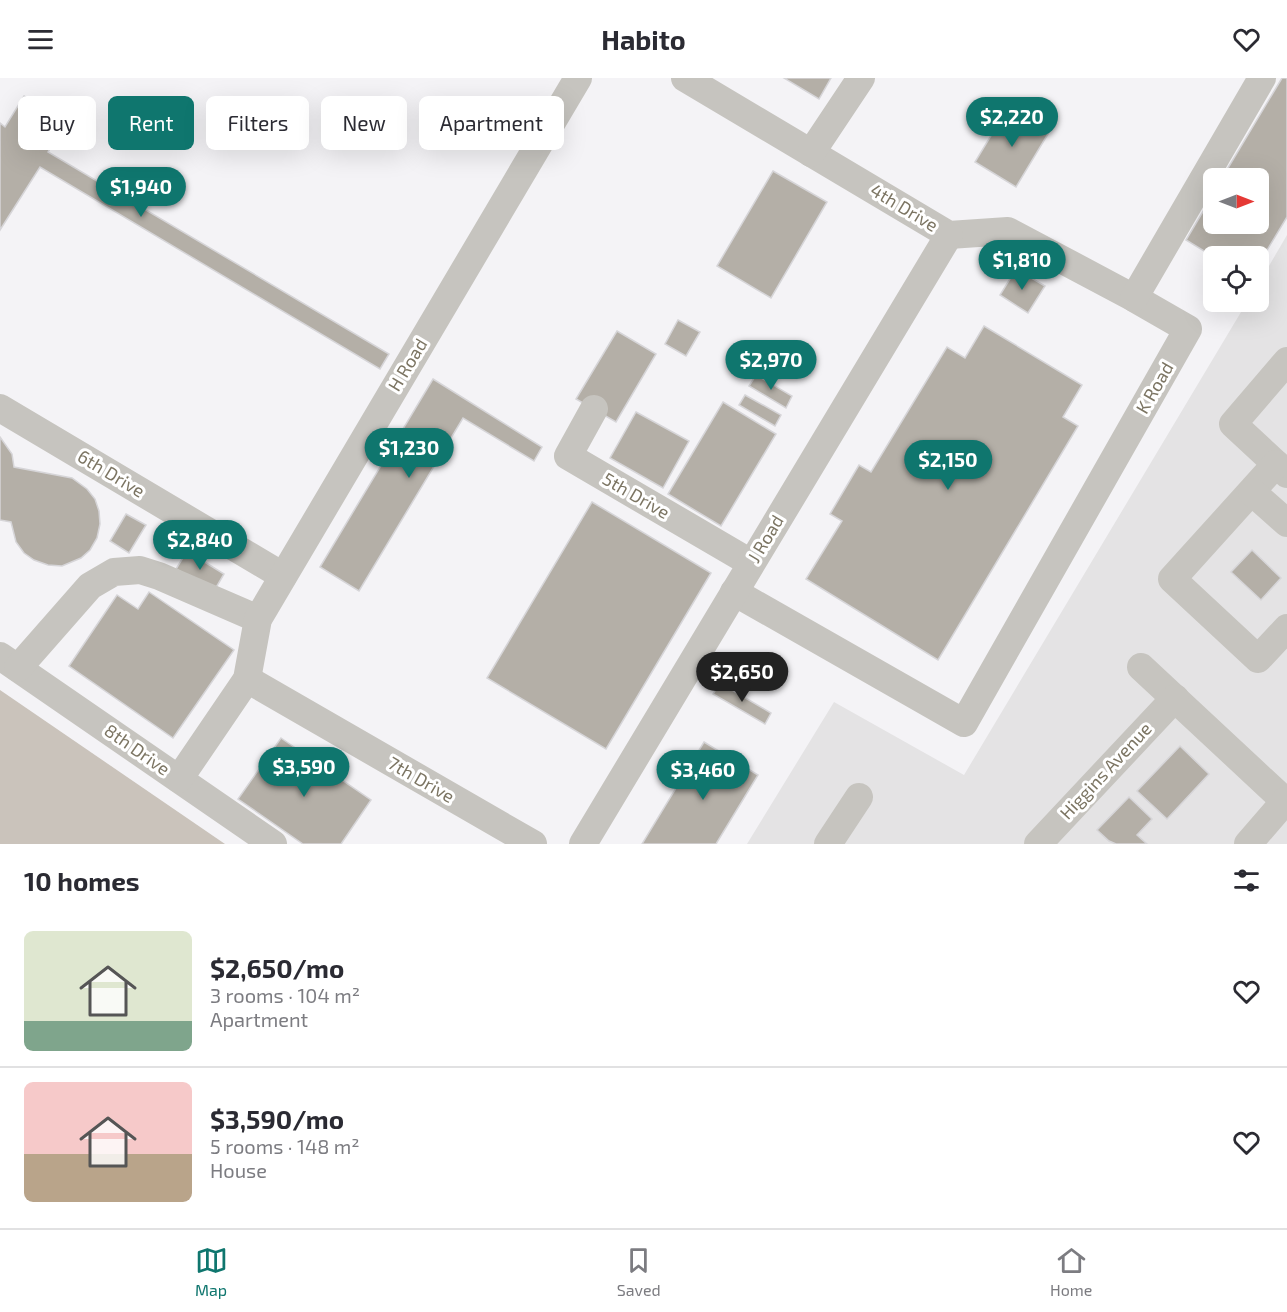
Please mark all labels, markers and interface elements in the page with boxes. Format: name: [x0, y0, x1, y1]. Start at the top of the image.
icon: menu: [24, 23, 57, 56]
text: Habito: [601, 23, 686, 55]
icon: heart: [1230, 23, 1263, 56]
chip: Buy: [18, 96, 96, 150]
chip: Rent: [108, 96, 194, 150]
chip: Filters: [206, 96, 309, 150]
chip: New: [321, 96, 407, 150]
chip: Apartment: [419, 96, 564, 150]
pin: $2,220: [963, 97, 1061, 148]
text: $2,220: [980, 104, 1044, 128]
pin: $1,940: [92, 167, 190, 218]
north arrow: [1203, 168, 1269, 234]
map controls: [1203, 168, 1269, 312]
text: $1,940: [110, 174, 172, 198]
street label: 4th Drive: [867, 178, 942, 236]
pin: $1,810: [973, 240, 1071, 291]
button: locate: [1203, 246, 1269, 312]
text: $1,810: [993, 247, 1051, 271]
street label: H Road: [383, 334, 431, 395]
pin: $2,970: [722, 340, 820, 391]
text: $2,970: [739, 347, 803, 371]
street label: K Road: [1131, 358, 1178, 417]
pin: $1,230: [360, 428, 458, 479]
text: $1,230: [379, 435, 439, 459]
pin: $2,150: [899, 440, 997, 491]
street label: 6th Drive: [74, 445, 149, 502]
text: $2,150: [918, 447, 978, 471]
street label: 5th Drive: [599, 467, 674, 523]
street label: J Road: [742, 511, 788, 566]
pin: $2,840: [151, 520, 249, 571]
text: $2,840: [167, 527, 233, 551]
pin: $2,650: [693, 652, 791, 703]
text: $2,650: [710, 659, 774, 683]
street label: Higgins Avenue: [1055, 717, 1156, 823]
street label: 8th Drive: [101, 719, 175, 780]
pin: $3,590: [255, 747, 353, 798]
pin: $3,460: [654, 750, 752, 801]
street label: 7th Drive: [384, 751, 459, 807]
text: $3,590: [272, 754, 336, 778]
text: $3,460: [671, 757, 735, 781]
icon: filters: [1230, 864, 1263, 897]
text: 10 homes: [24, 865, 140, 896]
text: $2,650/mo: [210, 952, 344, 983]
icon: home: [72, 955, 144, 1027]
icon: heart: [1230, 975, 1263, 1008]
text: 3 rooms · 104 m²: [210, 983, 360, 1007]
text: Apartment: [210, 1007, 308, 1031]
text: $3,590/mo: [210, 1103, 344, 1134]
icon: home: [72, 1106, 144, 1178]
icon: heart: [1230, 1126, 1263, 1159]
text: 5 rooms · 148 m²: [210, 1134, 360, 1158]
text: House: [210, 1158, 267, 1182]
tab: Map: [195, 1244, 228, 1299]
tab: Saved: [617, 1244, 661, 1299]
tab: Home: [1050, 1244, 1092, 1299]

